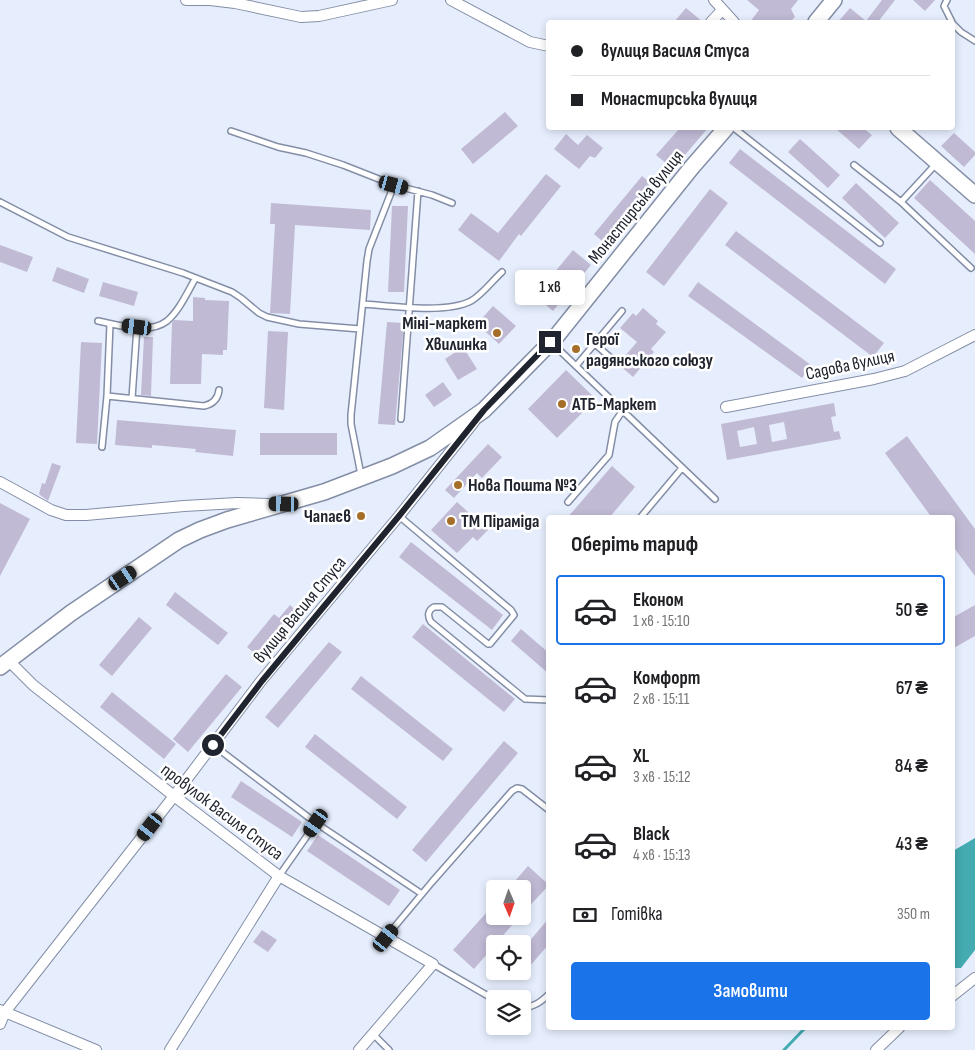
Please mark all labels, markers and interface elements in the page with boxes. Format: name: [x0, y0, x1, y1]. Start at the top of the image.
text: вулиця Василя Стуса: [601, 40, 749, 63]
text: Монастирська вулиця: [601, 88, 757, 111]
street label: Монастирська вулиця: [584, 146, 688, 268]
car: [377, 174, 410, 196]
callout: 1 хв: [515, 270, 585, 304]
text: 1 хв: [539, 278, 561, 297]
place label: Міні-маркет Хвилинка: [402, 313, 487, 355]
car: [121, 318, 152, 336]
marker: Міні-маркет Хвилинка: [491, 327, 503, 339]
place label: Герої радянського союзу: [586, 329, 714, 371]
route end: [539, 331, 561, 353]
marker: Герої радянського союзу: [570, 343, 582, 355]
street label: Садова вулиця: [804, 345, 896, 385]
place label: АТБ-Маркет: [571, 394, 657, 415]
marker: АТБ-Маркет: [556, 398, 568, 410]
place label: Нова Пошта №3: [468, 475, 577, 496]
marker: Нова Пошта №3: [452, 479, 464, 491]
car: [268, 496, 299, 512]
place label: Чапаєв: [304, 506, 351, 527]
marker: Чапаєв: [355, 510, 367, 522]
place label: ТМ Піраміда: [461, 511, 539, 532]
marker: ТМ Піраміда: [445, 515, 457, 527]
text: Оберіть тариф: [571, 531, 698, 558]
street label: вулиця Василя Стуса: [249, 552, 351, 668]
car: [106, 563, 139, 593]
icon: car: [573, 588, 618, 633]
text: Економ: [633, 589, 684, 612]
text: 50 ₴: [896, 599, 928, 622]
text: 1 хв · 15:10: [633, 612, 690, 631]
icon: car: [573, 666, 618, 711]
text: Комфорт: [633, 667, 700, 690]
text: 67 ₴: [896, 677, 928, 700]
text: 2 хв · 15:11: [633, 690, 689, 709]
route start: [202, 734, 224, 756]
icon: car: [573, 744, 618, 789]
text: XL: [633, 745, 649, 768]
text: 84 ₴: [895, 755, 928, 778]
street label: провулок Василя Стуса: [157, 759, 287, 865]
text: 3 хв · 15:12: [633, 768, 691, 787]
car: [301, 806, 330, 840]
car: [134, 811, 165, 843]
icon: car: [573, 822, 618, 867]
text: Black: [633, 823, 670, 846]
text: 43 ₴: [896, 833, 928, 856]
text: 4 хв · 15:13: [633, 846, 691, 865]
north arrow: [486, 880, 531, 925]
map controls: [486, 880, 531, 1035]
icon: cash: [571, 901, 599, 929]
text: Готівка: [611, 903, 663, 926]
text: 350 m: [897, 905, 930, 924]
car: [370, 922, 401, 954]
button: locate: [486, 935, 531, 980]
button: Замовити: [571, 962, 930, 1020]
button: layers: [486, 990, 531, 1035]

